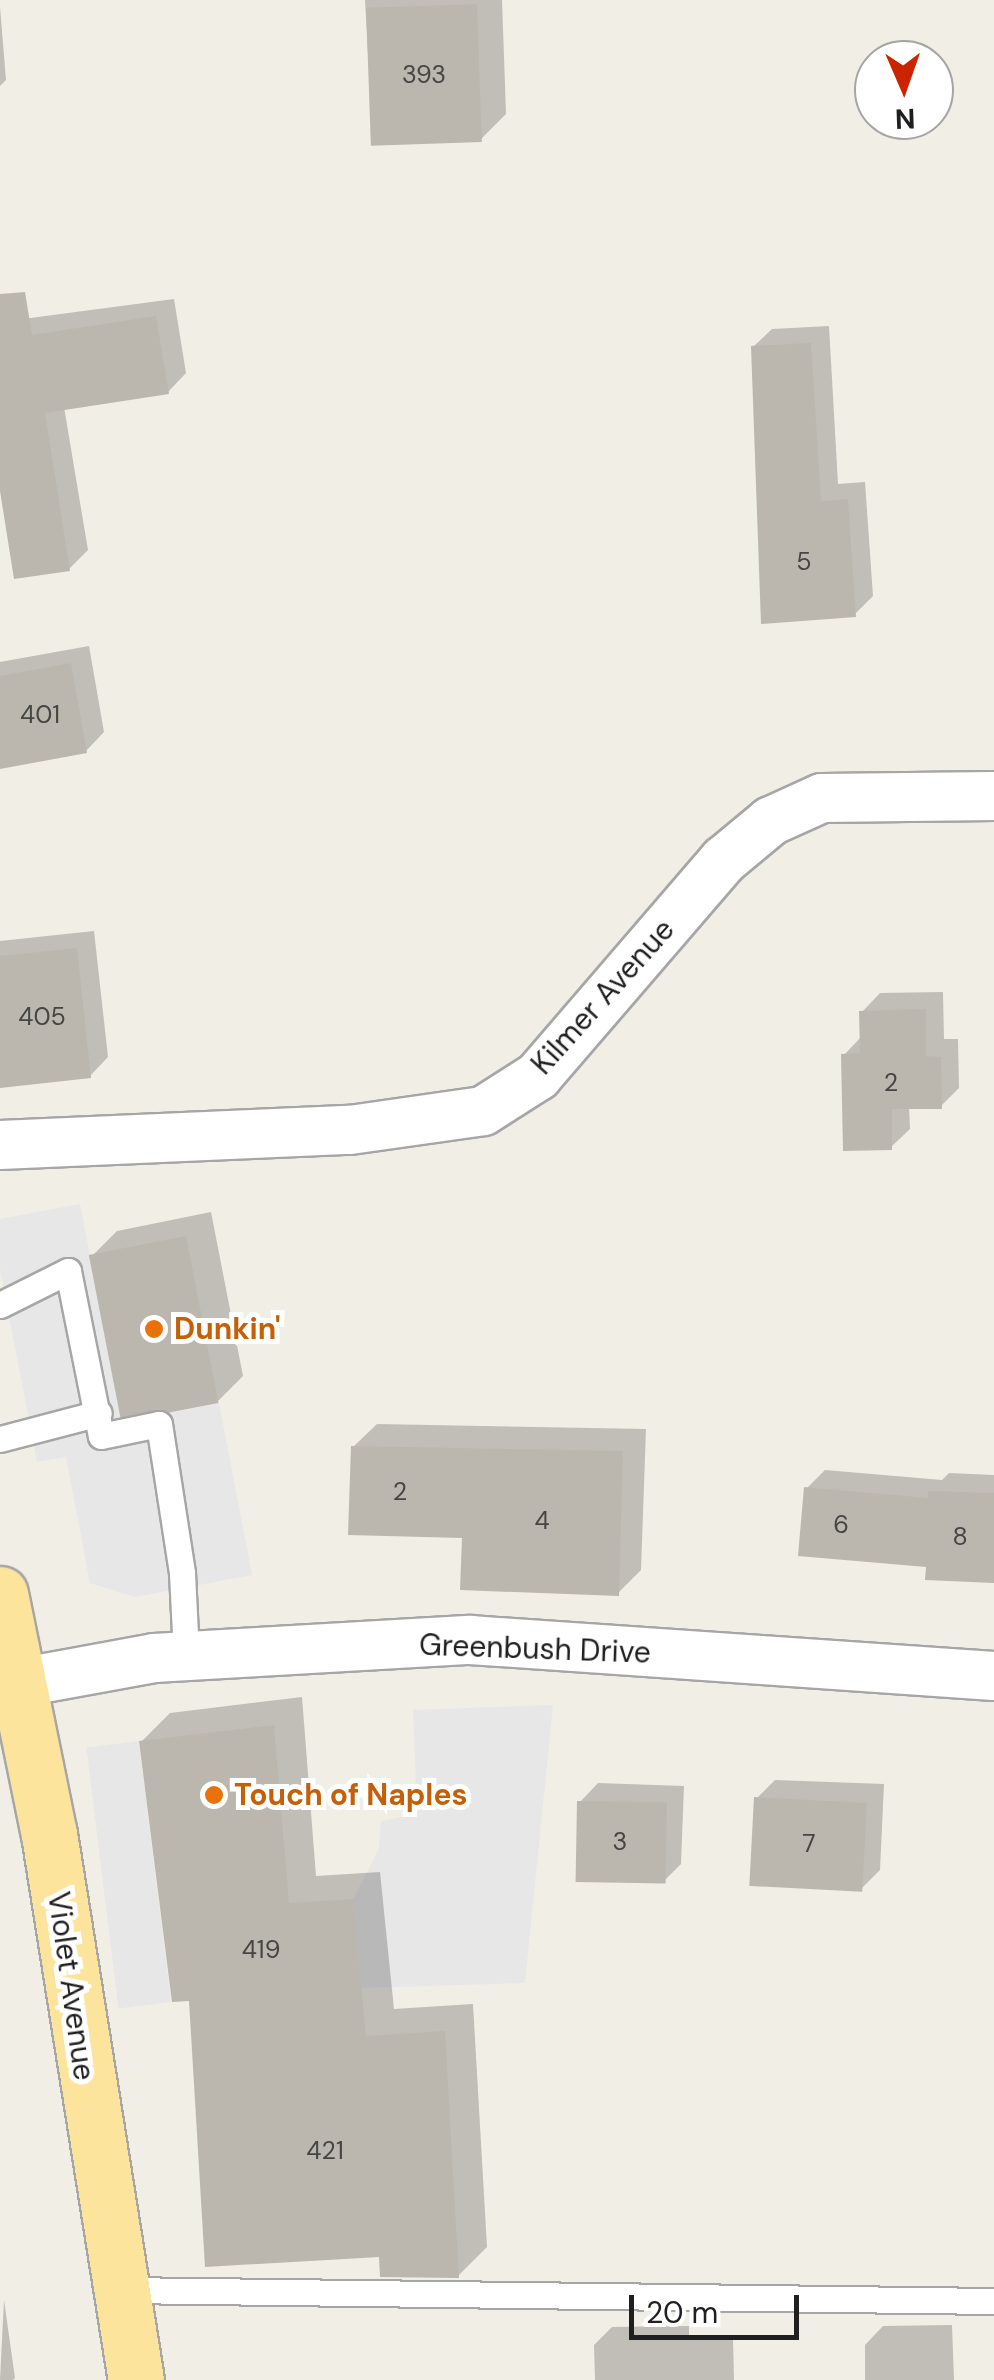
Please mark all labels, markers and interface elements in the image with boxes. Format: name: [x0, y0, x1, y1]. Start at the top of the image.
north arrow: [854, 40, 954, 140]
house number: 393: [402, 60, 446, 90]
text: N: [894, 100, 916, 137]
house number: 5: [796, 547, 812, 577]
house number: 401: [20, 700, 60, 730]
street label: Kilmer Avenue: [524, 912, 682, 1082]
house number: 405: [18, 1002, 66, 1032]
house number: 2: [884, 1068, 898, 1098]
place label: Dunkin': [174, 1311, 281, 1347]
marker: Dunkin': [143, 1318, 165, 1340]
house number: 2: [393, 1477, 407, 1507]
house number: 4: [534, 1506, 550, 1536]
house number: 6: [833, 1510, 849, 1540]
house number: 8: [952, 1522, 968, 1552]
street label: Greenbush Drive: [419, 1627, 651, 1671]
place label: Touch of Naples: [234, 1777, 467, 1813]
marker: Touch of Naples: [203, 1784, 225, 1806]
house number: 3: [613, 1827, 627, 1857]
house number: 7: [802, 1829, 816, 1859]
street label: Violet Avenue: [40, 1889, 102, 2083]
house number: 419: [242, 1935, 280, 1965]
house number: 421: [306, 2136, 344, 2166]
scale bar: [634, 2275, 804, 2337]
text: 20 m: [646, 2293, 718, 2332]

